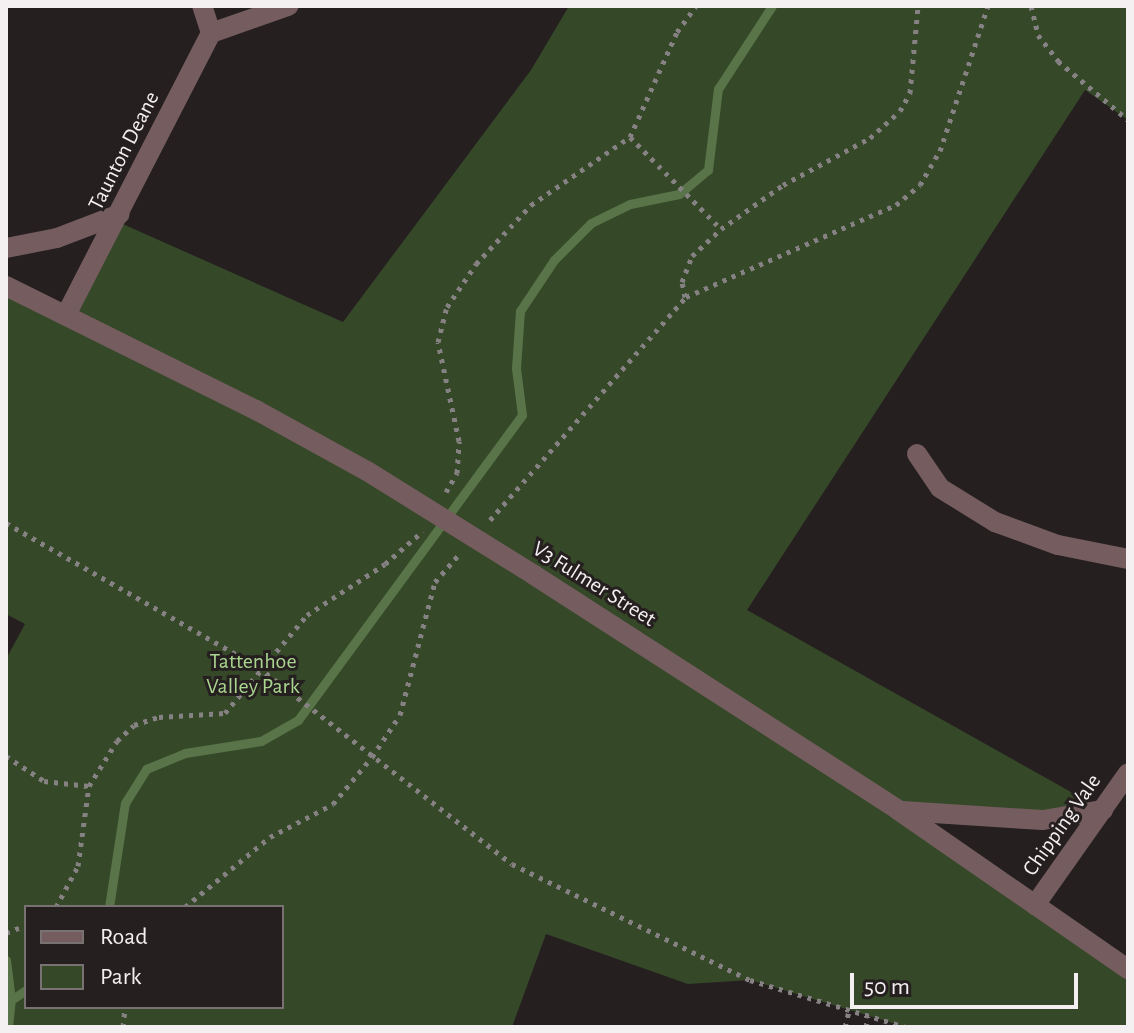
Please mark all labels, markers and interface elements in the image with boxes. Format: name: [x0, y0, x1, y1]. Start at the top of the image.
street label: Taunton Deane: [83, 87, 165, 215]
street label: V3 Fulmer Street: [527, 536, 661, 632]
park label: Tattenhoe Valley Park: [206, 648, 300, 700]
street label: Chipping Vale: [1017, 769, 1107, 881]
legend: [24, 905, 284, 1009]
text: Road: [100, 925, 148, 949]
scale bar: [854, 957, 1082, 1007]
text: Park: [100, 965, 141, 989]
text: 50 m: [864, 975, 910, 999]

